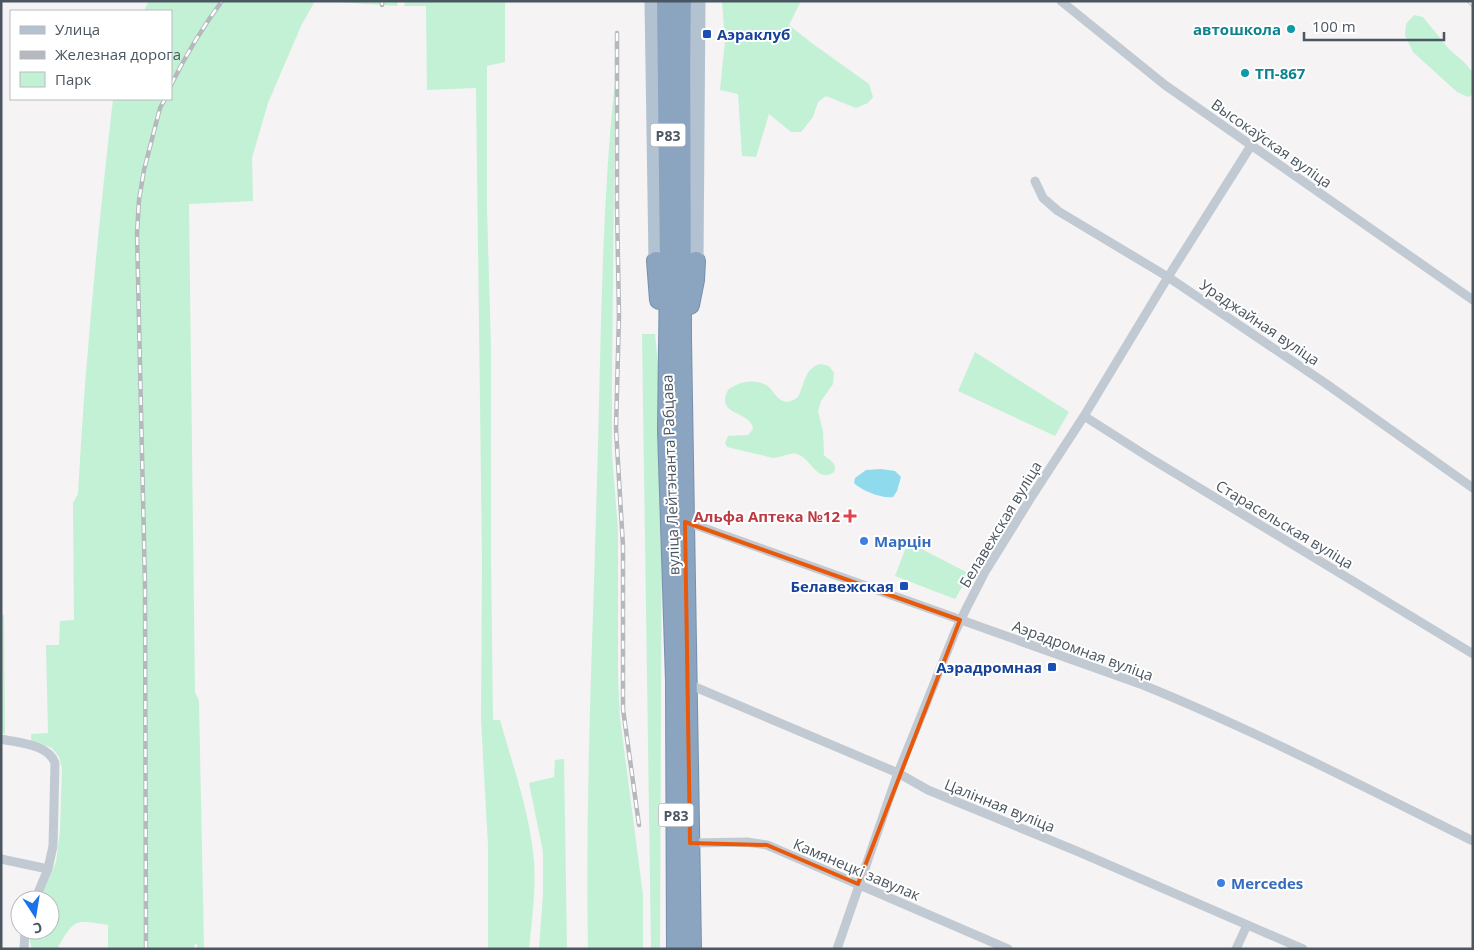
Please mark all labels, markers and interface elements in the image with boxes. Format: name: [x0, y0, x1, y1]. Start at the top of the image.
legend: [10, 10, 172, 100]
scale bar: [1304, 10, 1444, 42]
text: 100 m: [1312, 16, 1356, 36]
text: Улица: [55, 19, 100, 39]
place label: автошкола: [1193, 19, 1281, 39]
marker: автошкола: [1285, 23, 1297, 35]
place label: Аэраклуб: [717, 24, 790, 44]
marker: Аэраклуб: [701, 28, 713, 40]
text: Железная дорога: [55, 44, 181, 64]
place label: ТП-867: [1255, 63, 1306, 83]
marker: ТП-867: [1239, 67, 1251, 79]
text: Парк: [55, 69, 91, 89]
street label: Высокаўская вуліца: [1208, 94, 1336, 192]
road number: Р83: [650, 124, 686, 146]
street label: Ураджайная вуліца: [1196, 274, 1324, 370]
street label: вуліца Лейтэнанта Рабцава: [657, 374, 683, 576]
street label: Белавежская вуліца: [954, 457, 1046, 591]
street label: Старасельская вуліца: [1213, 475, 1357, 573]
place label: Альфа Аптека №12: [694, 506, 840, 526]
marker: Альфа Аптека №12: [844, 510, 856, 522]
place label: Марцін: [874, 531, 932, 551]
marker: Марцін: [858, 535, 870, 547]
place label: Белавежская: [790, 576, 894, 596]
marker: Белавежская: [898, 580, 910, 592]
street label: Аэрадромная вуліца: [1010, 615, 1156, 685]
place label: Аэрадромная: [936, 657, 1042, 677]
marker: Аэрадромная: [1046, 661, 1058, 673]
street label: Цалінная вуліца: [942, 774, 1058, 836]
road number: Р83: [658, 804, 694, 826]
street label: Камянецкі завулак: [791, 833, 924, 905]
place label: Mercedes: [1231, 873, 1303, 893]
marker: Mercedes: [1215, 877, 1227, 889]
north arrow: [10, 890, 60, 940]
text: С: [31, 918, 44, 938]

